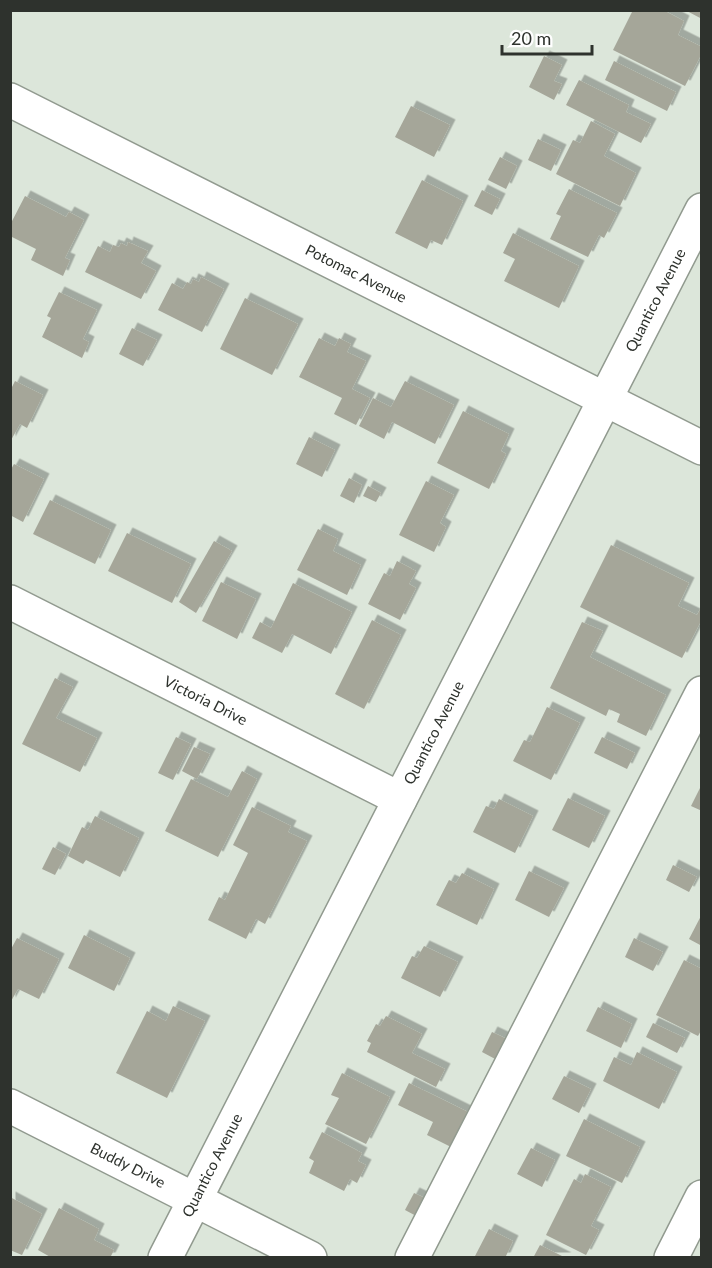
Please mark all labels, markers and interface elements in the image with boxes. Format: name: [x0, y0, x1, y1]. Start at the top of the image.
scale bar: [502, 18, 592, 56]
text: 20 m: [511, 27, 551, 49]
street label: Potomac Avenue: [303, 240, 410, 306]
street label: Quantico Avenue: [621, 245, 689, 355]
street label: Victoria Drive: [161, 671, 251, 728]
street label: Quantico Avenue: [399, 678, 467, 787]
street label: Quantico Avenue: [178, 1110, 246, 1220]
street label: Buddy Drive: [88, 1138, 169, 1191]

